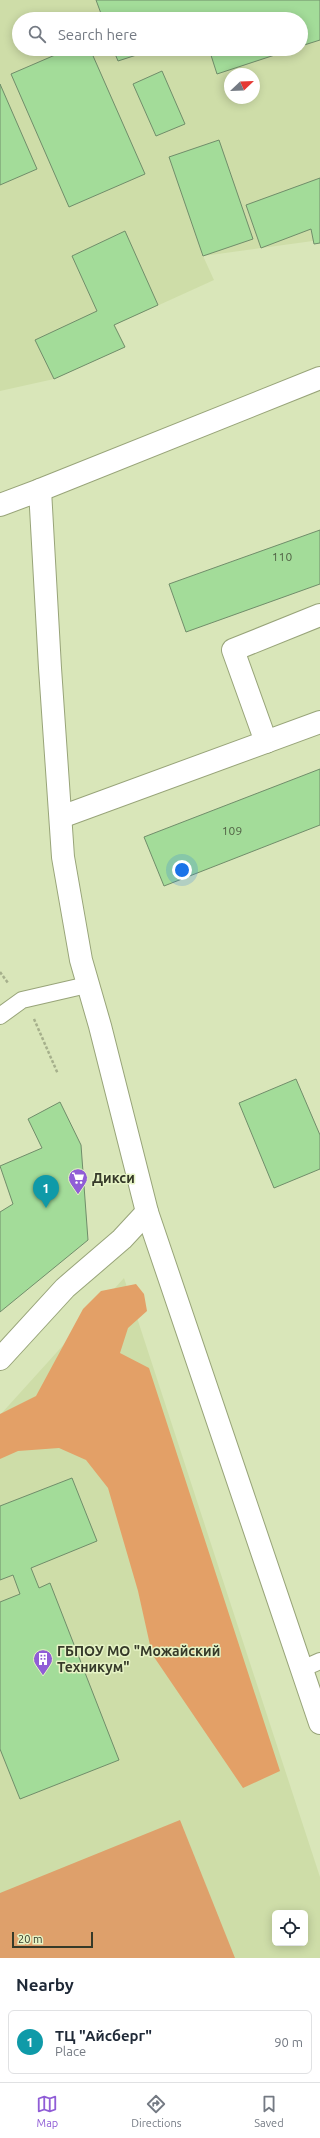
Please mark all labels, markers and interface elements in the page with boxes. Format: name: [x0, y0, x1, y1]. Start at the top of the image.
search box: [12, 12, 308, 56]
icon: search: [26, 23, 48, 45]
text: Search here: [58, 26, 137, 43]
north arrow: [224, 68, 260, 104]
house number: 110: [272, 550, 292, 563]
house number: 109: [222, 824, 242, 837]
your location: [172, 860, 192, 880]
supermarket icon: Дикси: [67, 1167, 89, 1195]
place label: Дикси: [92, 1170, 135, 1186]
pin: 1: [33, 1175, 59, 1208]
place label: ГБПОУ МО "Можайский Техникум": [57, 1643, 220, 1675]
building icon: ГБПОУ МО "Можайский Техникум": [32, 1648, 54, 1676]
map controls: [272, 1910, 308, 1946]
button: locate: [272, 1910, 308, 1946]
scale bar: [12, 1930, 93, 1949]
text: 20 m: [18, 1933, 42, 1945]
text: Nearby: [16, 1975, 74, 1994]
text: ТЦ "Айсберг": [55, 2027, 152, 2044]
text: 1: [26, 2035, 34, 2049]
text: 90 m: [274, 2035, 303, 2049]
text: Place: [55, 2044, 86, 2058]
tab: Map: [36, 2093, 58, 2129]
tab: Directions: [131, 2093, 182, 2129]
tab: Saved: [254, 2093, 284, 2129]

